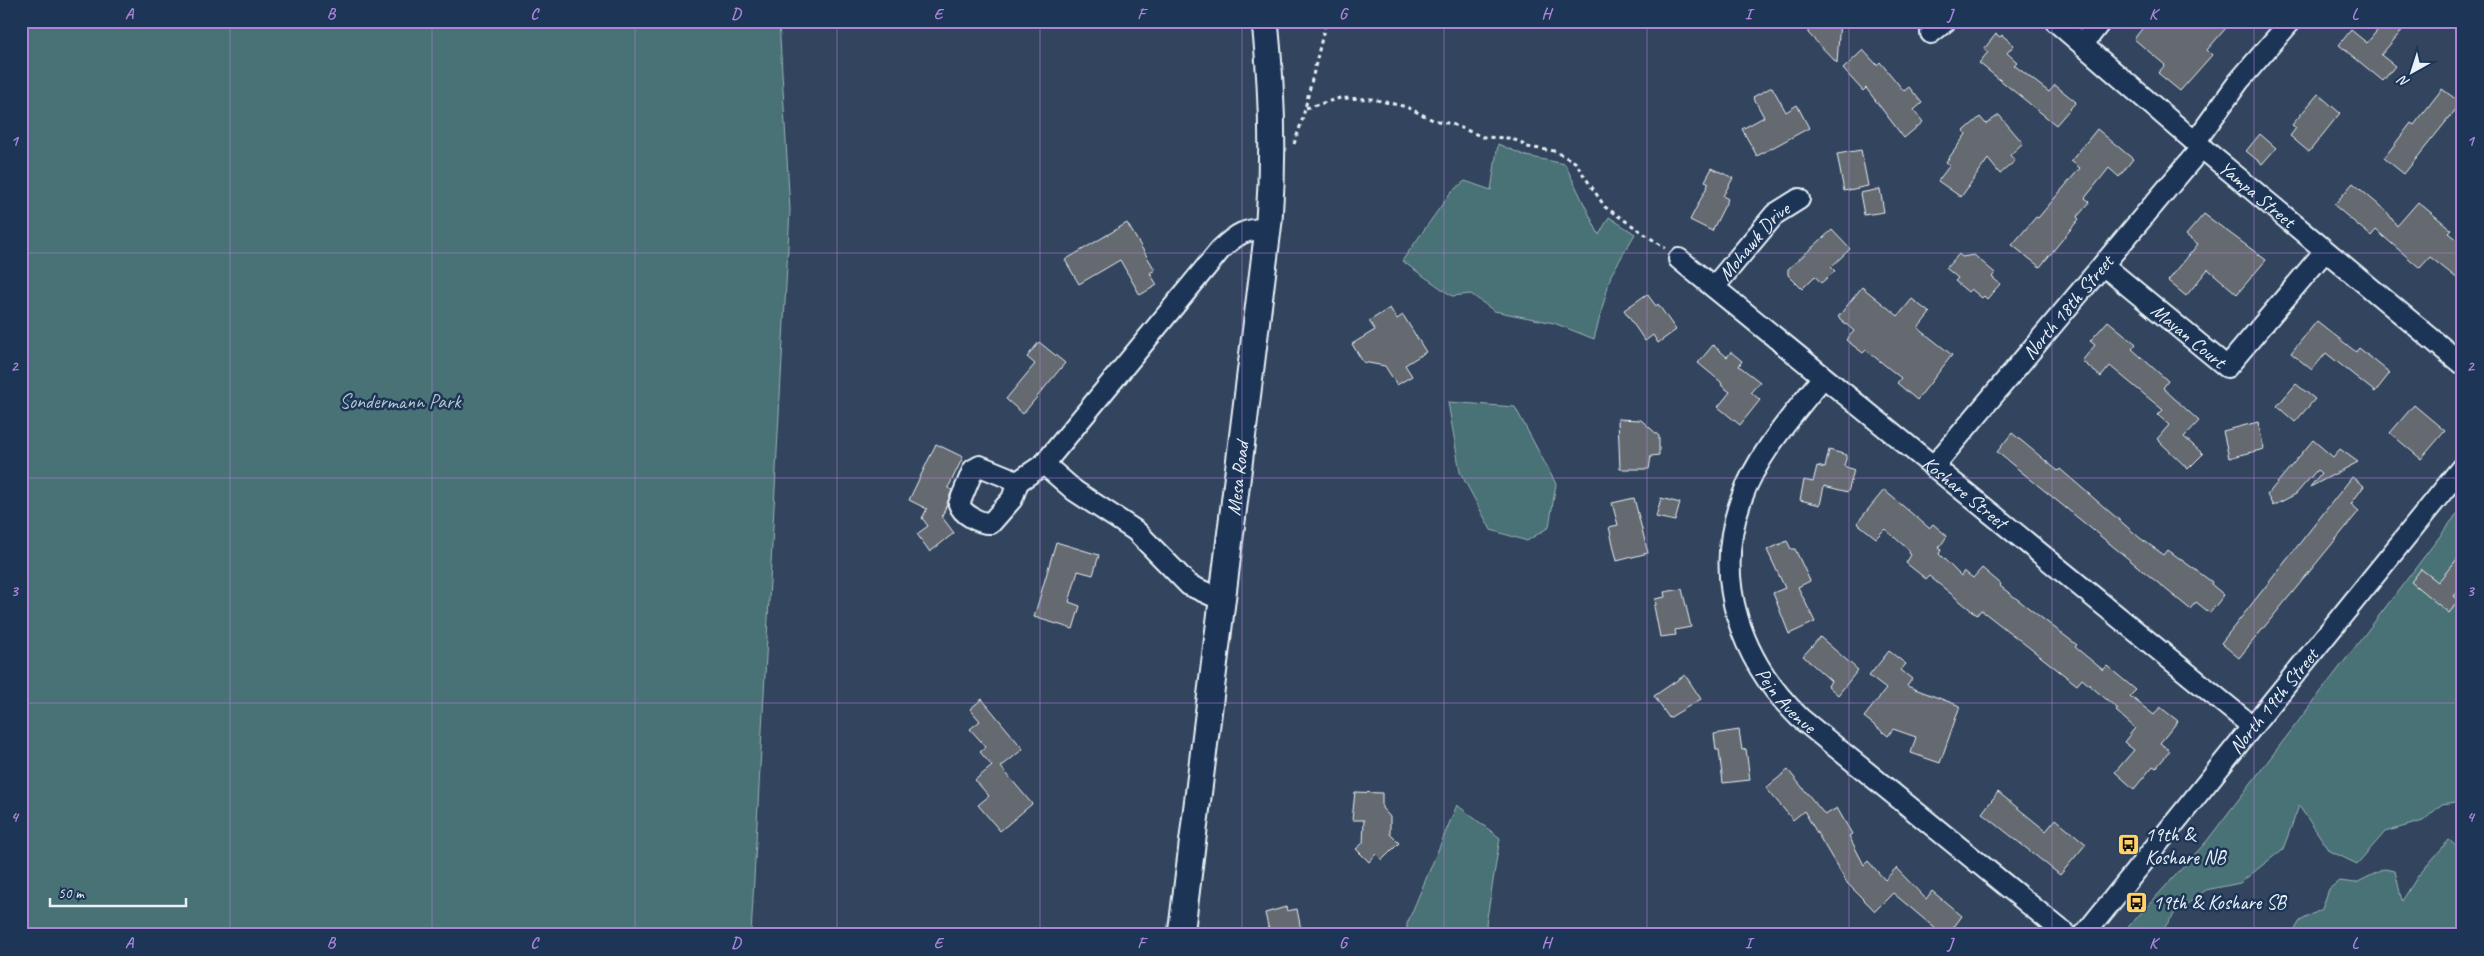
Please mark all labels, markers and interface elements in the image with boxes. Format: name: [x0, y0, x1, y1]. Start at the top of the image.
text: A: [125, 4, 135, 24]
text: B: [327, 4, 337, 24]
text: C: [530, 4, 540, 24]
text: D: [731, 4, 742, 24]
text: E: [934, 4, 945, 24]
text: F: [1137, 4, 1148, 24]
text: G: [1339, 4, 1349, 24]
text: H: [1541, 4, 1553, 24]
text: I: [1745, 4, 1755, 24]
text: J: [1946, 4, 1955, 24]
text: K: [2149, 4, 2161, 24]
text: L: [2352, 4, 2360, 24]
north arrow: [2386, 48, 2436, 98]
text: N: [2394, 71, 2413, 91]
text: 1: [10, 131, 19, 151]
text: 1: [2466, 131, 2475, 151]
street label: Yampa Street: [2214, 155, 2303, 234]
street label: Mohawk Drive: [1712, 195, 1795, 285]
street label: North 18th Street: [2017, 248, 2120, 364]
street label: Mayan Court: [2146, 297, 2233, 375]
text: 2: [10, 356, 19, 376]
text: 2: [2466, 356, 2475, 376]
park label: Sondermann Park: [339, 389, 462, 414]
street label: Mesa Road: [1220, 437, 1255, 517]
street label: Koshare Street: [1918, 450, 2015, 536]
text: 3: [10, 581, 19, 601]
text: 3: [2466, 581, 2475, 601]
street label: North 19th Street: [2223, 641, 2325, 759]
street label: Pejn Avenue: [1750, 663, 1822, 739]
text: 4: [10, 807, 19, 827]
text: 4: [2466, 807, 2475, 827]
place label: 19th & Koshare NB: [2145, 822, 2227, 870]
bus stop icon: 19th & Koshare NB: [2117, 833, 2141, 857]
scale bar: [50, 876, 186, 908]
text: 50 m: [58, 884, 85, 903]
bus stop icon: 19th & Koshare SB: [2125, 890, 2149, 914]
place label: 19th & Koshare SB: [2153, 890, 2288, 915]
text: A: [125, 933, 135, 953]
text: B: [327, 933, 337, 953]
text: C: [530, 933, 540, 953]
text: D: [731, 933, 742, 953]
text: E: [934, 933, 945, 953]
text: F: [1137, 933, 1148, 953]
text: G: [1339, 933, 1349, 953]
text: H: [1541, 933, 1553, 953]
text: I: [1745, 933, 1755, 953]
text: J: [1946, 933, 1955, 953]
text: K: [2149, 933, 2161, 953]
text: L: [2352, 933, 2360, 953]

